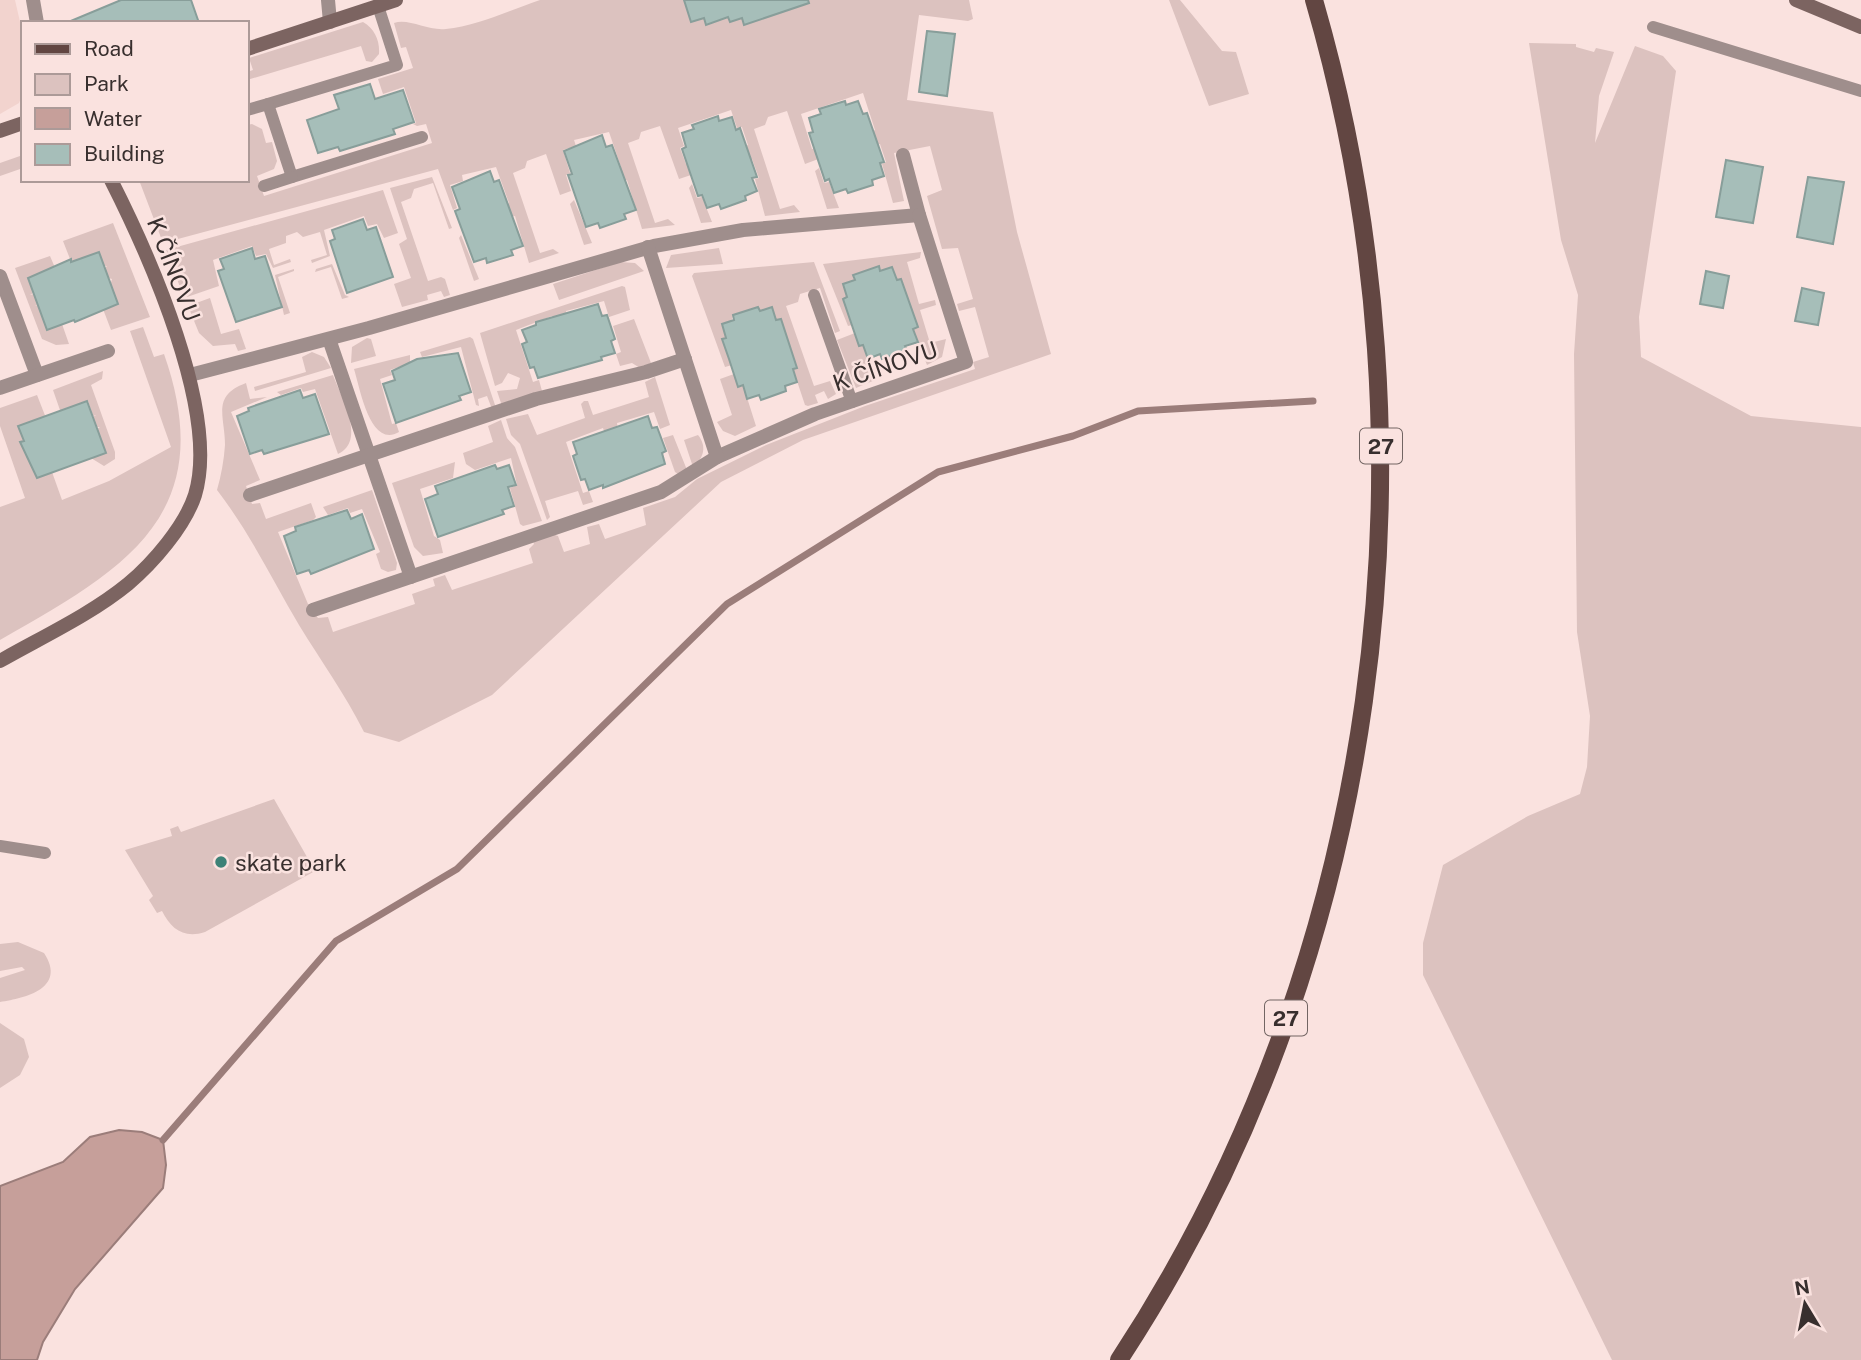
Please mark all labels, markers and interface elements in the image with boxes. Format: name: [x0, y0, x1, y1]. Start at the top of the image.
legend: [21, 21, 248, 182]
text: Road: [84, 36, 134, 61]
text: Park: [84, 71, 129, 96]
text: Water: [84, 106, 142, 131]
text: Building: [84, 141, 165, 166]
street label: K ČÍNOVU: [142, 213, 206, 325]
street label: K ČÍNOVU: [829, 335, 941, 397]
road number: 27: [1360, 428, 1402, 464]
place label: skate park: [235, 849, 347, 876]
marker: skate park: [213, 854, 229, 870]
road number: 27: [1265, 1000, 1307, 1036]
north arrow: [1770, 1269, 1840, 1339]
text: N: [1793, 1275, 1811, 1299]

